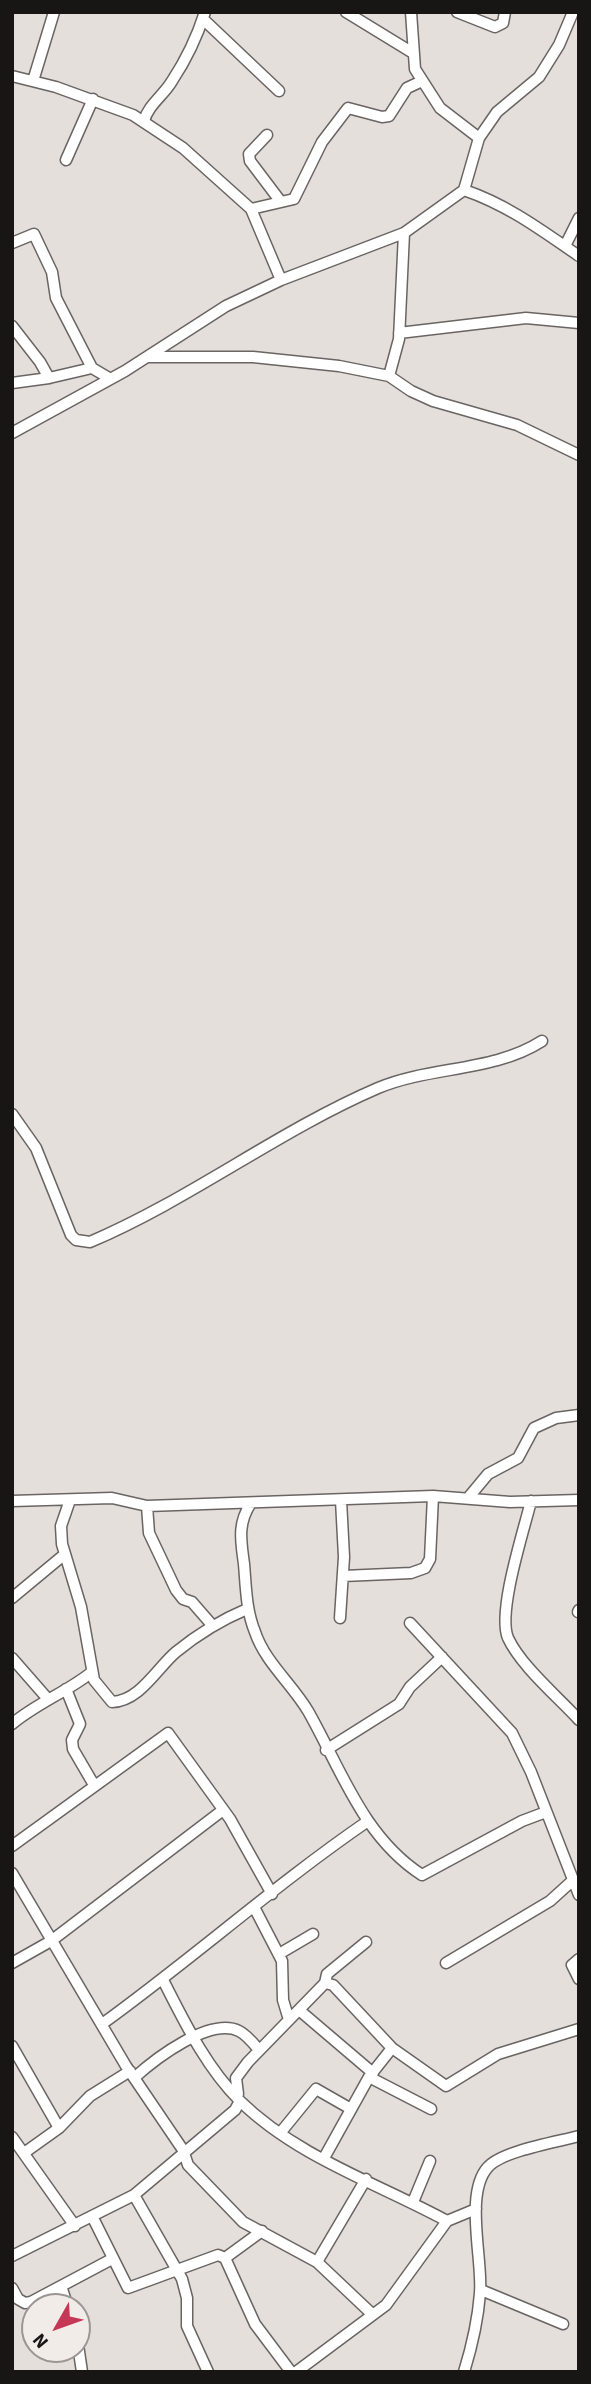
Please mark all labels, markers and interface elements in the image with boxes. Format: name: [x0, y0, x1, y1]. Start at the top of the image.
north arrow: [21, 2293, 91, 2363]
text: N: [27, 2327, 55, 2354]

